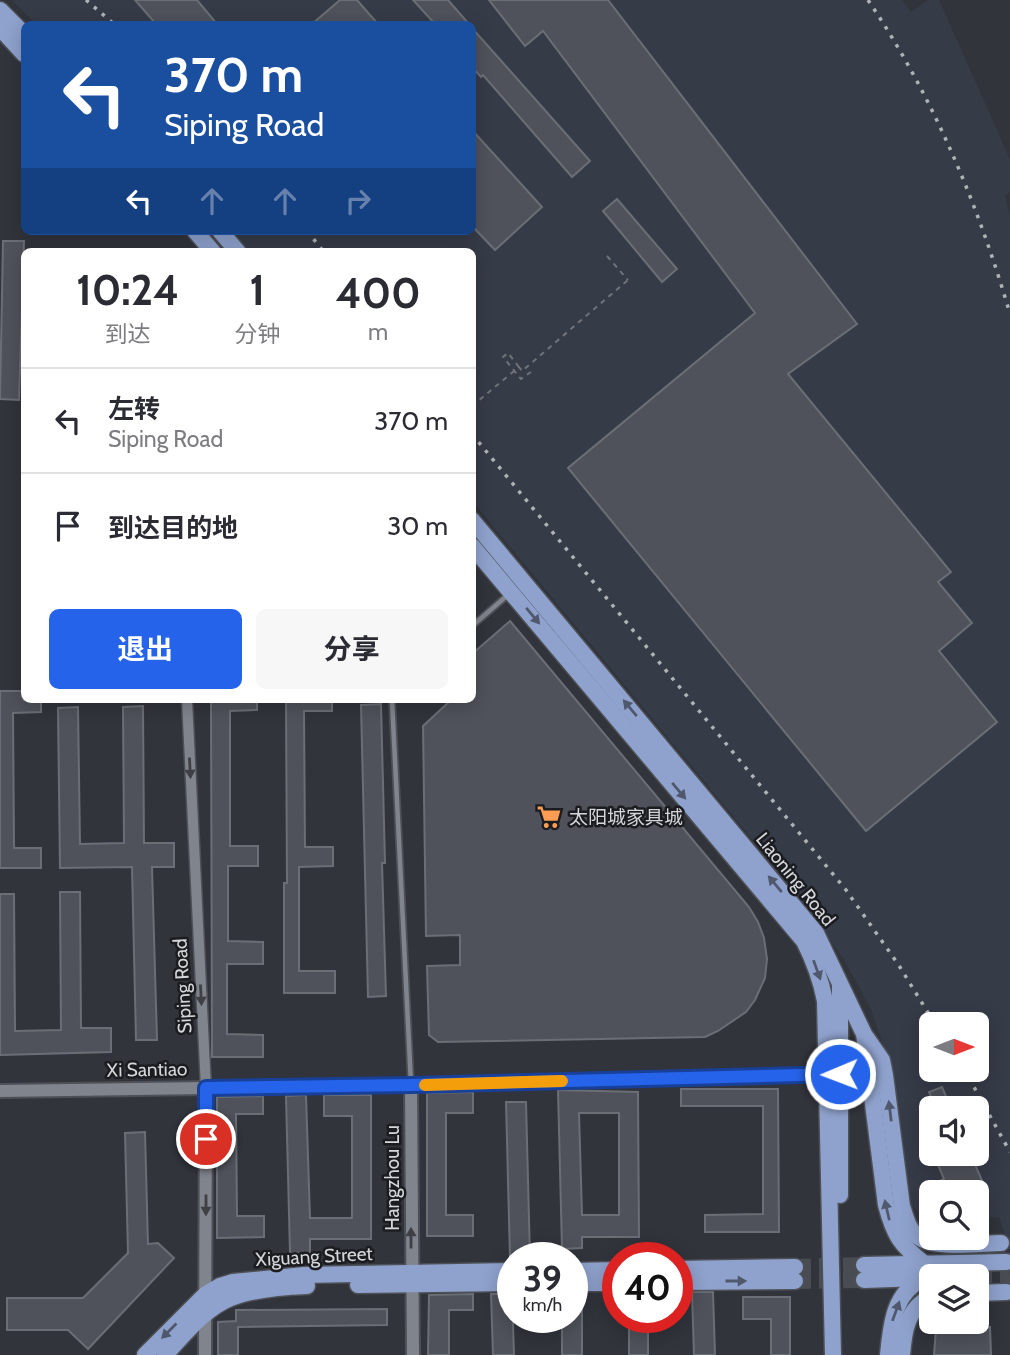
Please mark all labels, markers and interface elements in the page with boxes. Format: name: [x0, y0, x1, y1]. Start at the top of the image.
text: 370 m: [164, 45, 303, 104]
icon: left: [49, 49, 140, 140]
text: Siping Road: [164, 105, 324, 144]
icon: left: [120, 182, 158, 220]
icon: ahead: [193, 182, 231, 220]
icon: ahead: [266, 182, 304, 220]
icon: right: [339, 182, 377, 220]
text: 10:24: [76, 264, 179, 316]
text: 1: [249, 264, 265, 316]
text: 400: [335, 267, 421, 319]
text: m: [368, 318, 388, 346]
text: 到达: [105, 320, 151, 348]
text: 分钟: [234, 320, 280, 348]
text: 左转: [108, 393, 160, 425]
icon: left: [49, 402, 87, 440]
text: 370 m: [374, 405, 448, 437]
text: Siping Road: [108, 425, 223, 453]
icon: arrive: [49, 507, 87, 545]
text: 30 m: [387, 510, 448, 542]
text: 到达目的地: [108, 512, 238, 544]
one-way arrow: [525, 608, 540, 625]
button: 退出: [49, 609, 242, 689]
button: 分享: [256, 609, 448, 689]
one-way arrow: [623, 700, 638, 717]
one-way arrow: [185, 757, 196, 779]
one-way arrow: [671, 782, 686, 799]
supermarket icon: 太阳城家具城: [535, 803, 563, 831]
place label: 太阳城家具城: [569, 806, 683, 829]
street label: Liaoning Road: [751, 828, 840, 931]
one-way arrow: [768, 875, 783, 892]
street label: Siping Road: [169, 938, 196, 1034]
one-way arrow: [812, 960, 823, 981]
one-way arrow: [196, 985, 207, 1007]
north arrow: [919, 1012, 989, 1082]
map controls: [919, 1012, 989, 1334]
position arrow: [803, 1037, 877, 1111]
street label: Xi Santiao: [106, 1057, 188, 1082]
button: sound: [919, 1096, 989, 1166]
one-way arrow: [884, 1100, 895, 1122]
pin: [176, 1109, 236, 1169]
icon: arrive: [187, 1120, 225, 1158]
street label: Hangzhou Lu: [381, 1125, 404, 1231]
button: search: [919, 1180, 989, 1250]
one-way arrow: [200, 1194, 212, 1216]
one-way arrow: [882, 1199, 893, 1221]
one-way arrow: [405, 1227, 417, 1249]
street label: Xiguang Street: [255, 1242, 374, 1271]
speed limit sign: 40: [602, 1242, 693, 1333]
text: 39: [523, 1257, 562, 1300]
button: layers: [919, 1264, 989, 1334]
one-way arrow: [726, 1276, 748, 1287]
text: km/h: [523, 1294, 562, 1316]
one-way arrow: [891, 1300, 902, 1321]
one-way arrow: [161, 1323, 177, 1339]

